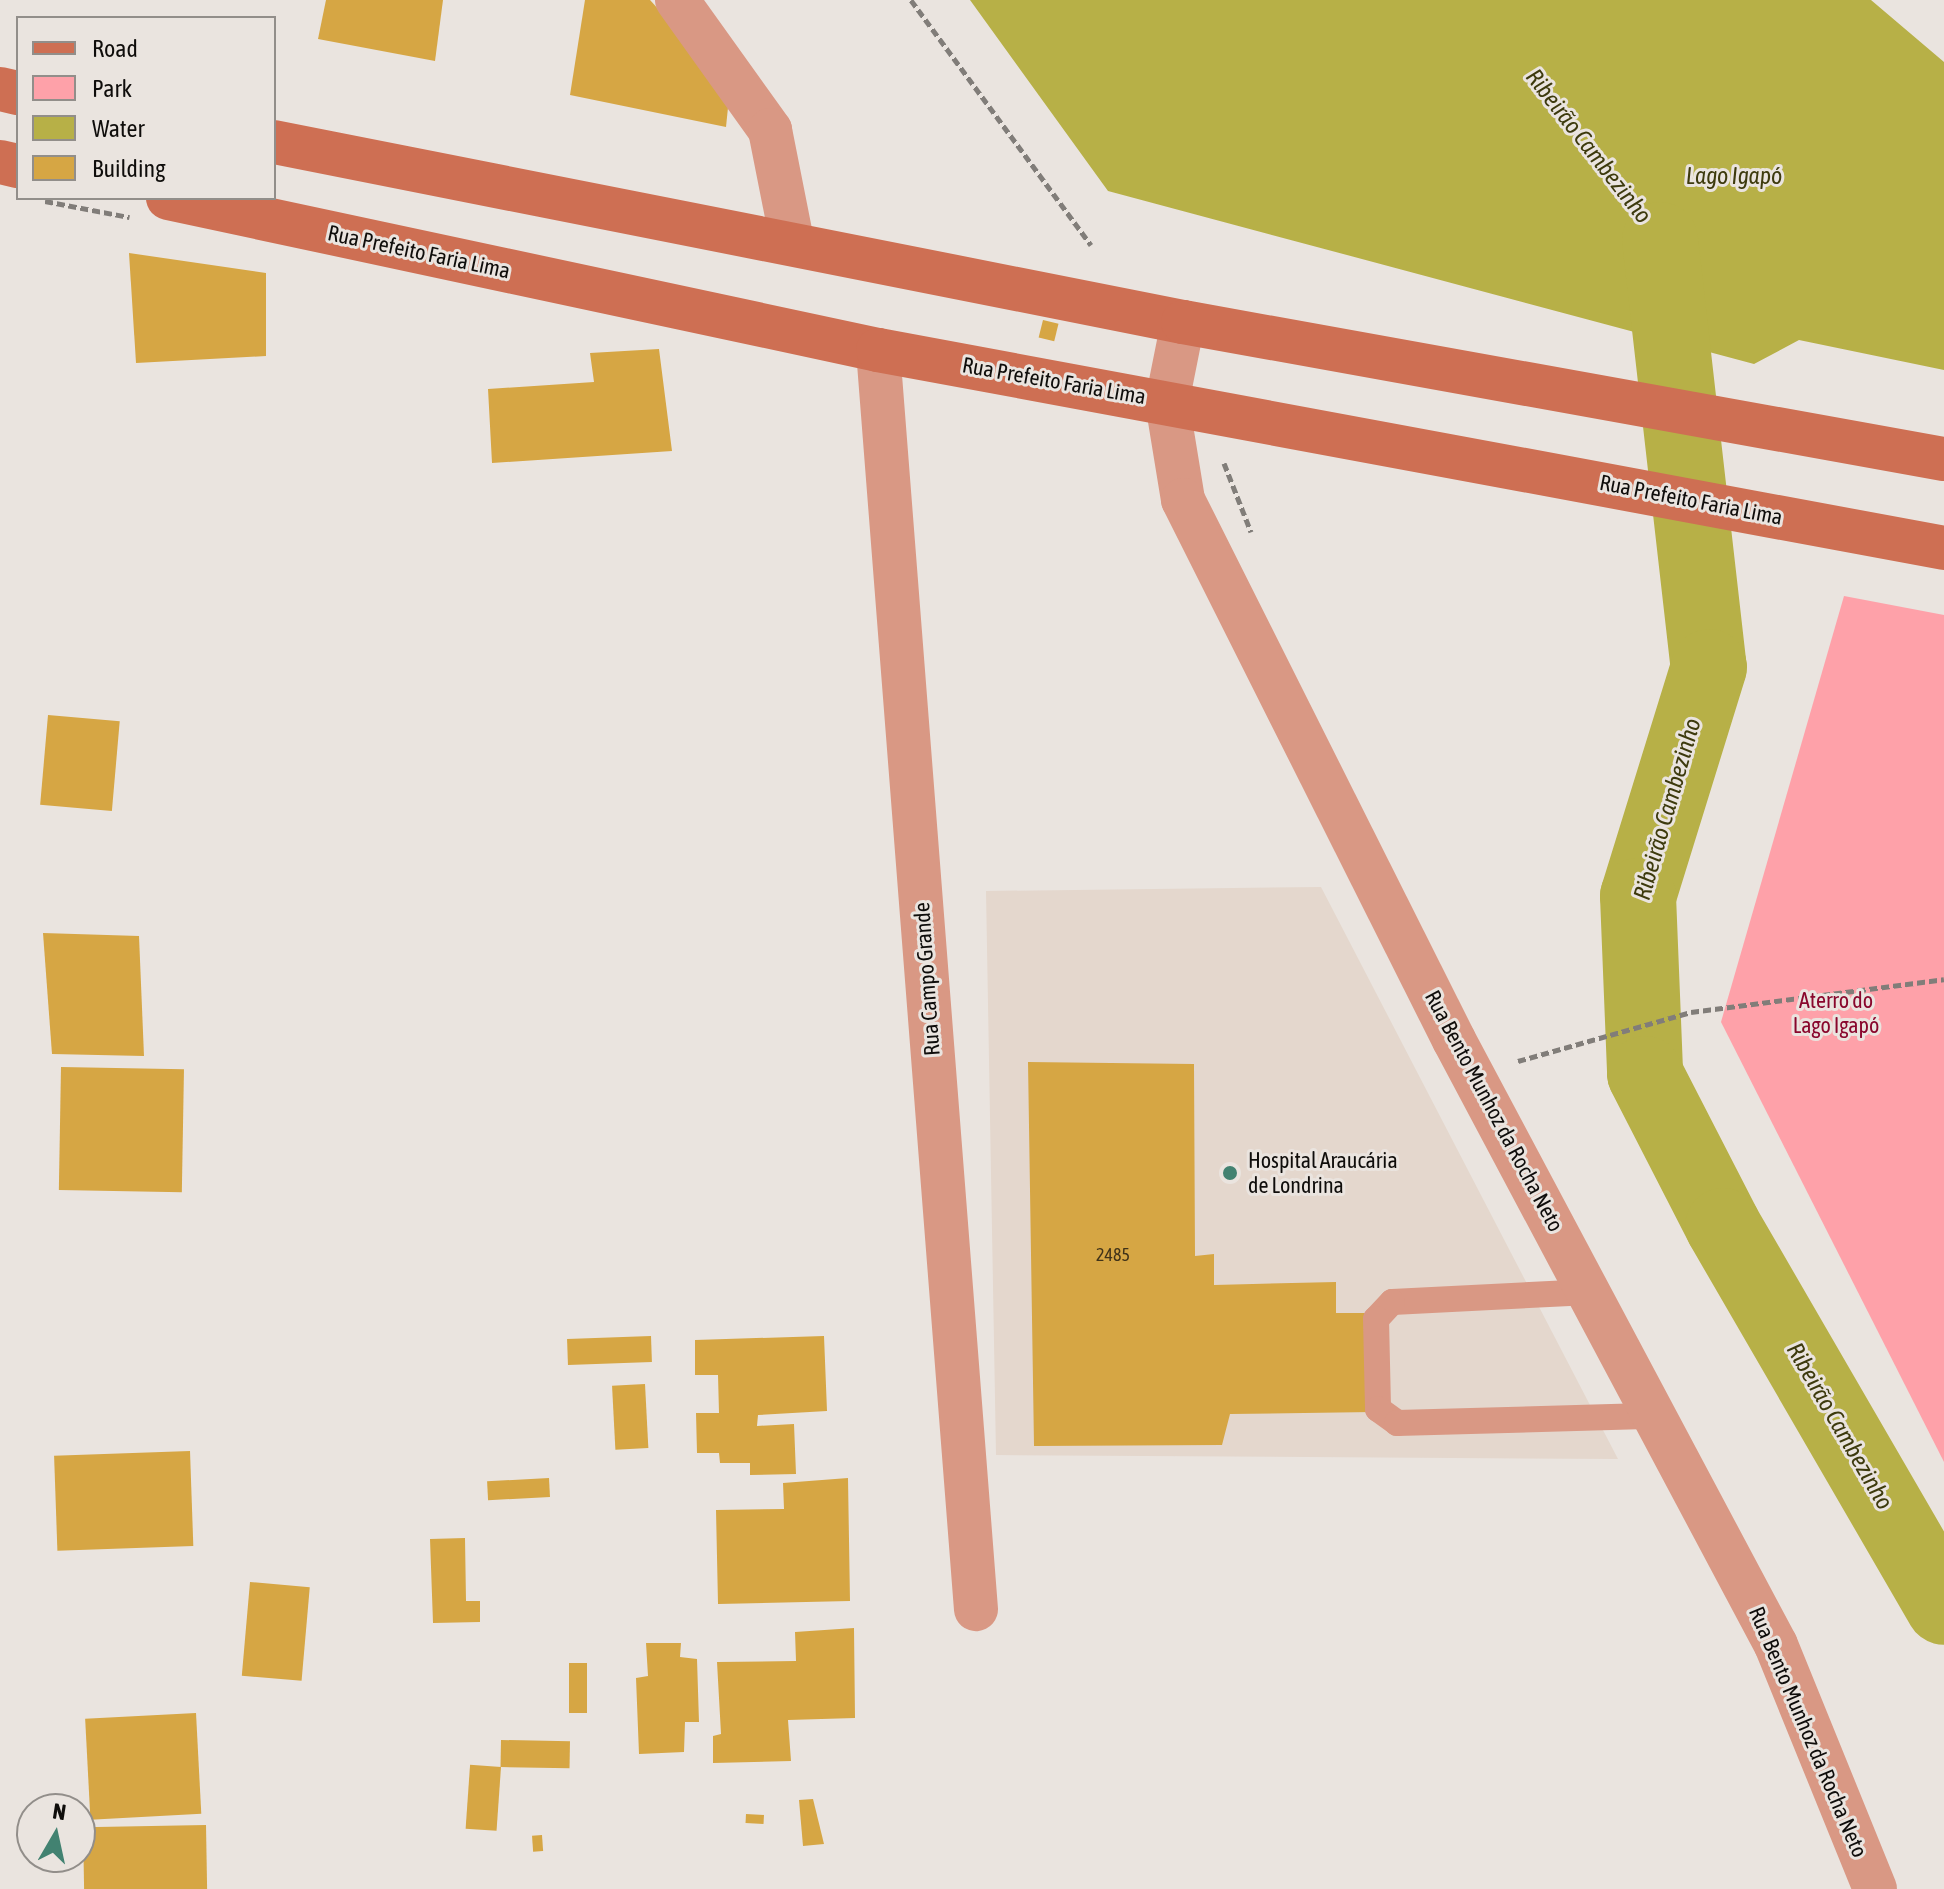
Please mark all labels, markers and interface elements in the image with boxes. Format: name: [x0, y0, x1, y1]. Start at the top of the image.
legend: [16, 16, 276, 200]
text: Road: [92, 35, 138, 62]
water label: Ribeirão Cambezinho: [1520, 63, 1658, 229]
text: Park: [92, 75, 132, 102]
text: Water: [92, 115, 145, 142]
text: Building: [92, 155, 165, 182]
water label: Lago Igapó: [1686, 162, 1782, 190]
street label: Rua Prefeito Faria Lima: [325, 220, 513, 284]
street label: Rua Prefeito Faria Lima: [960, 352, 1148, 410]
street label: Rua Prefeito Faria Lima: [1597, 469, 1785, 531]
water label: Ribeirão Cambezinho: [1627, 715, 1707, 903]
street label: Rua Campo Grande: [908, 901, 946, 1057]
street label: Rua Bento Munhoz da Rocha Neto: [1419, 986, 1569, 1236]
park label: Aterro do Lago Igapó: [1793, 987, 1879, 1038]
place label: Hospital Araucária de Londrina: [1248, 1147, 1398, 1198]
marker: Hospital Araucária de Londrina: [1219, 1162, 1241, 1184]
house number: 2485: [1096, 1244, 1130, 1266]
water label: Ribeirão Cambezinho: [1781, 1338, 1899, 1514]
street label: Rua Bento Munhoz da Rocha Neto: [1743, 1603, 1873, 1861]
north arrow: [16, 1793, 96, 1873]
text: N: [51, 1797, 68, 1825]

